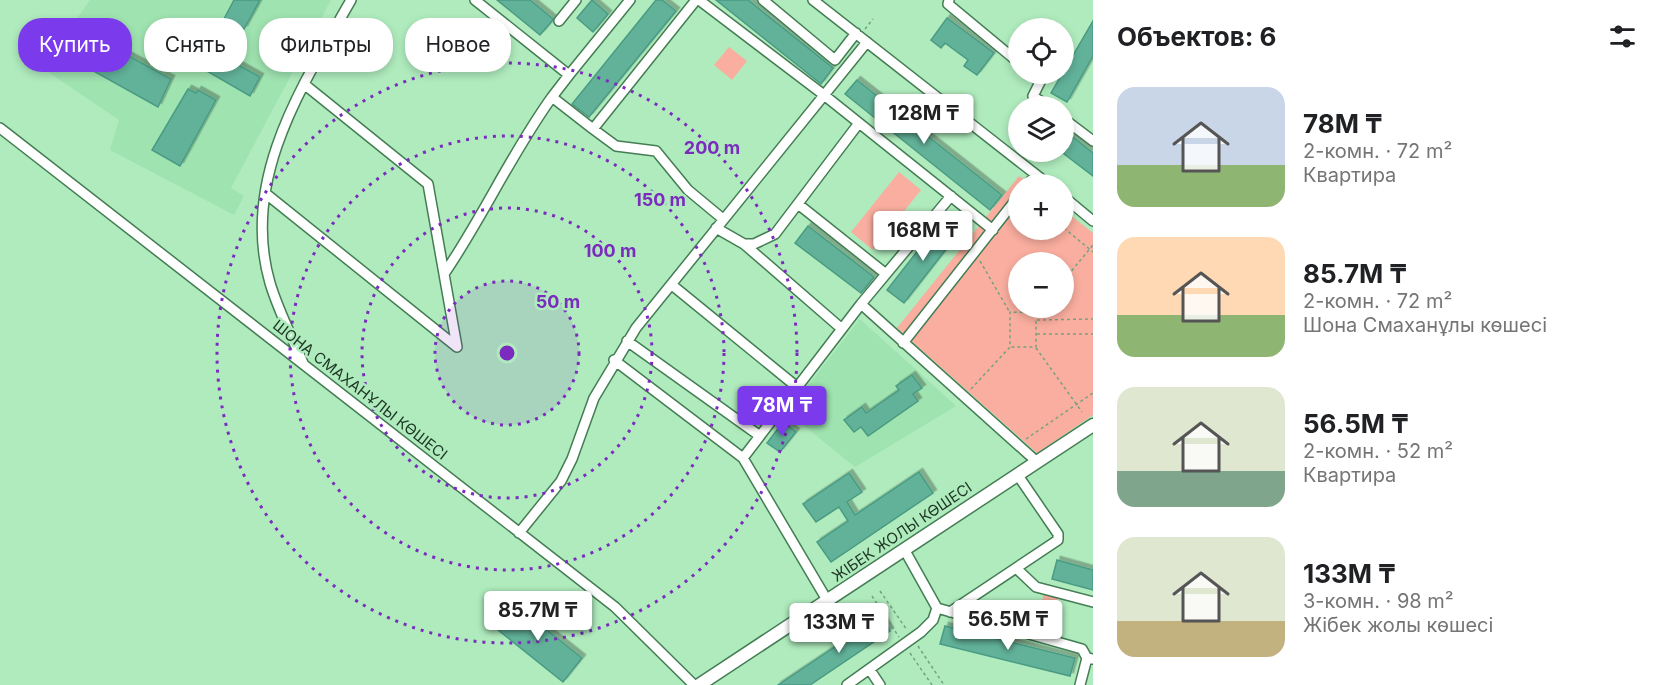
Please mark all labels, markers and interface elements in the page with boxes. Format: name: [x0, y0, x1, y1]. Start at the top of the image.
chip: Купить: [18, 18, 132, 72]
chip: Снять: [144, 18, 247, 72]
chip: Фильтры: [259, 18, 393, 72]
chip: Новое: [405, 18, 511, 72]
map controls: [1008, 18, 1074, 318]
button: locate: [1008, 18, 1074, 84]
icon: filters: [1606, 20, 1639, 53]
text: Объектов: 6: [1117, 21, 1276, 52]
pin: 128M ₸: [875, 94, 973, 145]
button: layers: [1008, 96, 1074, 162]
text: 128M ₸: [889, 101, 959, 125]
text: 78M ₸: [1303, 108, 1382, 139]
icon: home: [1165, 111, 1237, 183]
text: 200 m: [684, 137, 740, 158]
text: 2-комн. · 72 m²: [1303, 139, 1452, 163]
text: Квартира: [1303, 163, 1396, 187]
button: +: [1008, 174, 1074, 240]
text: 150 m: [634, 189, 686, 210]
pin: 168M ₸: [874, 211, 972, 262]
text: 168M ₸: [887, 218, 959, 242]
text: 100 m: [584, 240, 636, 261]
button: −: [1008, 252, 1074, 318]
text: 85.7M ₸: [1303, 258, 1407, 289]
icon: home: [1165, 261, 1237, 333]
text: 2-комн. · 72 m²: [1303, 289, 1452, 313]
text: 50 m: [536, 291, 580, 312]
text: Шона Смаханұлы көшесі: [1303, 313, 1547, 337]
street label: ШОНА СМАХАНҰЛЫ КӨШЕСІ: [269, 316, 451, 464]
centre of rings: [497, 343, 517, 363]
pin: 78M ₸: [740, 386, 824, 437]
text: 78M ₸: [751, 393, 813, 417]
text: 56.5M ₸: [1303, 408, 1409, 439]
icon: home: [1165, 411, 1237, 483]
text: 2-комн. · 52 m²: [1303, 439, 1453, 463]
text: Квартира: [1303, 463, 1396, 487]
street label: ЖІБЕК ЖОЛЫ КӨШЕСІ: [828, 478, 975, 586]
text: 133M ₸: [1303, 558, 1396, 589]
icon: home: [1165, 561, 1237, 633]
text: 3-комн. · 98 m²: [1303, 589, 1454, 613]
pin: 85.7M ₸: [483, 591, 593, 642]
text: 85.7M ₸: [498, 598, 578, 622]
pin: 56.5M ₸: [953, 600, 1063, 651]
pin: 133M ₸: [790, 603, 888, 654]
text: 56.5M ₸: [967, 607, 1049, 631]
text: 133M ₸: [803, 610, 875, 634]
text: Жібек жолы көшесі: [1303, 613, 1493, 637]

